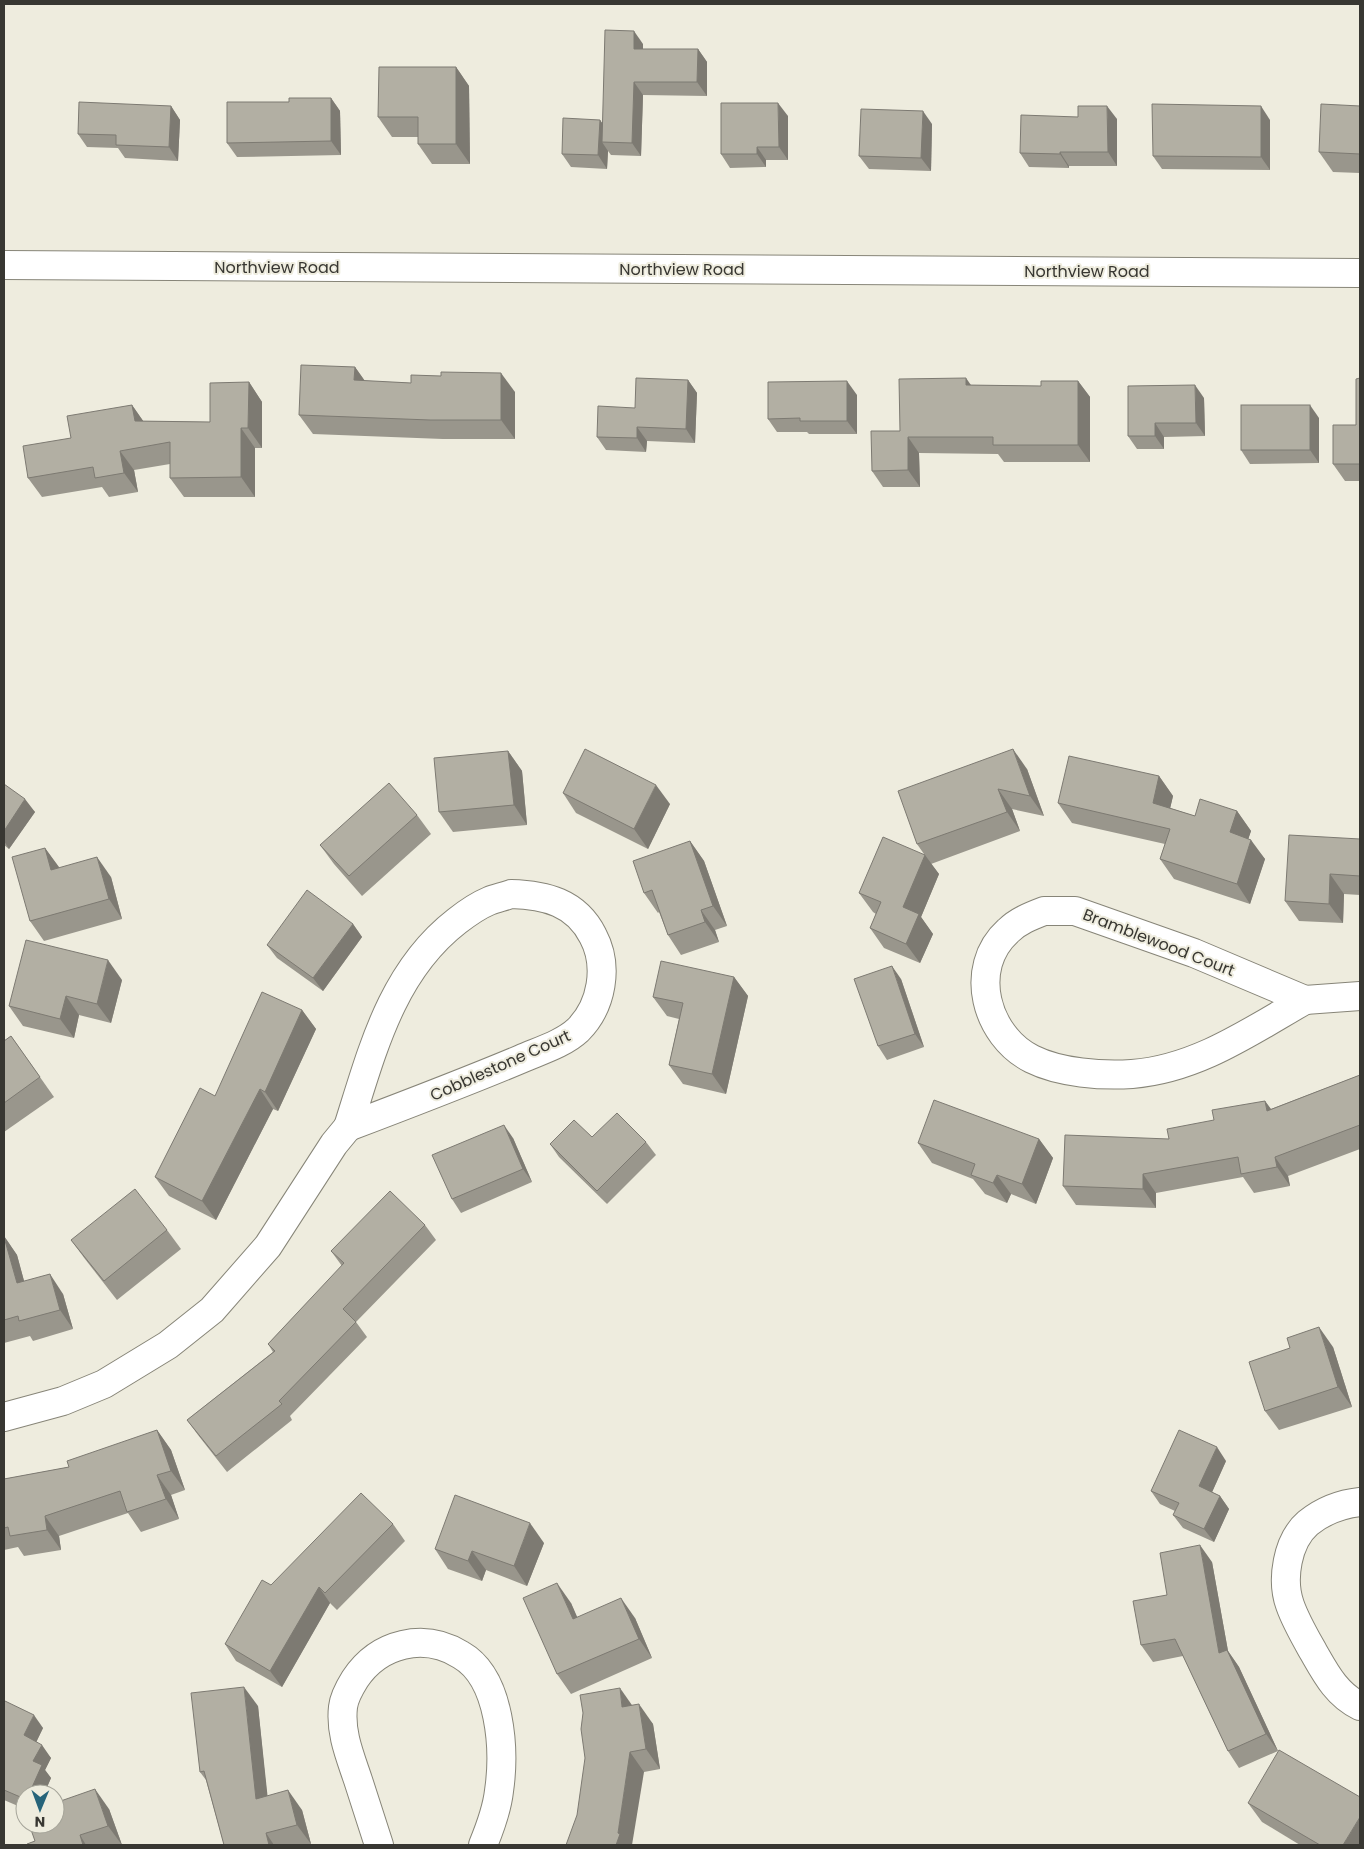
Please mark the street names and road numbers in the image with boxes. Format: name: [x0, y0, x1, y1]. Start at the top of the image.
street label: Northview Road: [214, 256, 340, 279]
street label: Northview Road: [619, 258, 745, 281]
street label: Northview Road: [1024, 260, 1150, 283]
street label: Bramblewood Court: [1080, 903, 1238, 982]
street label: Cobblestone Court: [426, 1024, 574, 1107]

